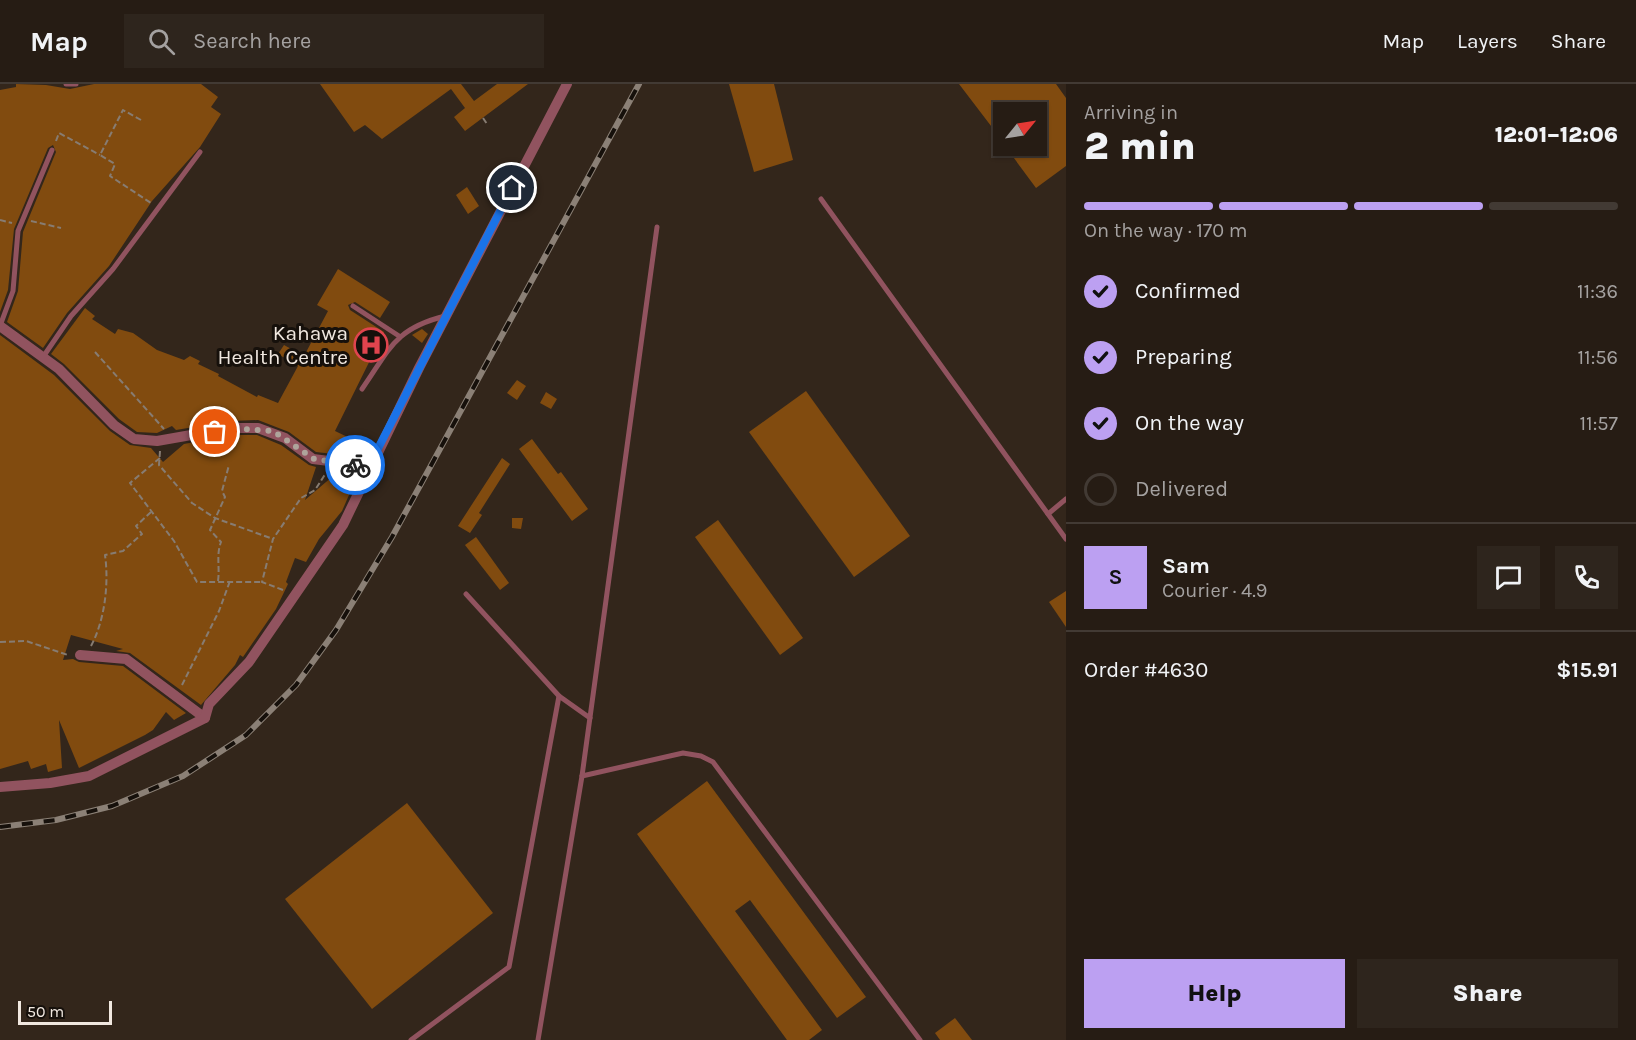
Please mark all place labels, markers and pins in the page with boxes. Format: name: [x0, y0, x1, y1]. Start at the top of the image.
pin: [486, 162, 537, 213]
place label: Kahawa Health Centre: [218, 321, 348, 369]
hospital icon: Kahawa Health Centre: [353, 327, 389, 363]
pin: [189, 406, 240, 457]

